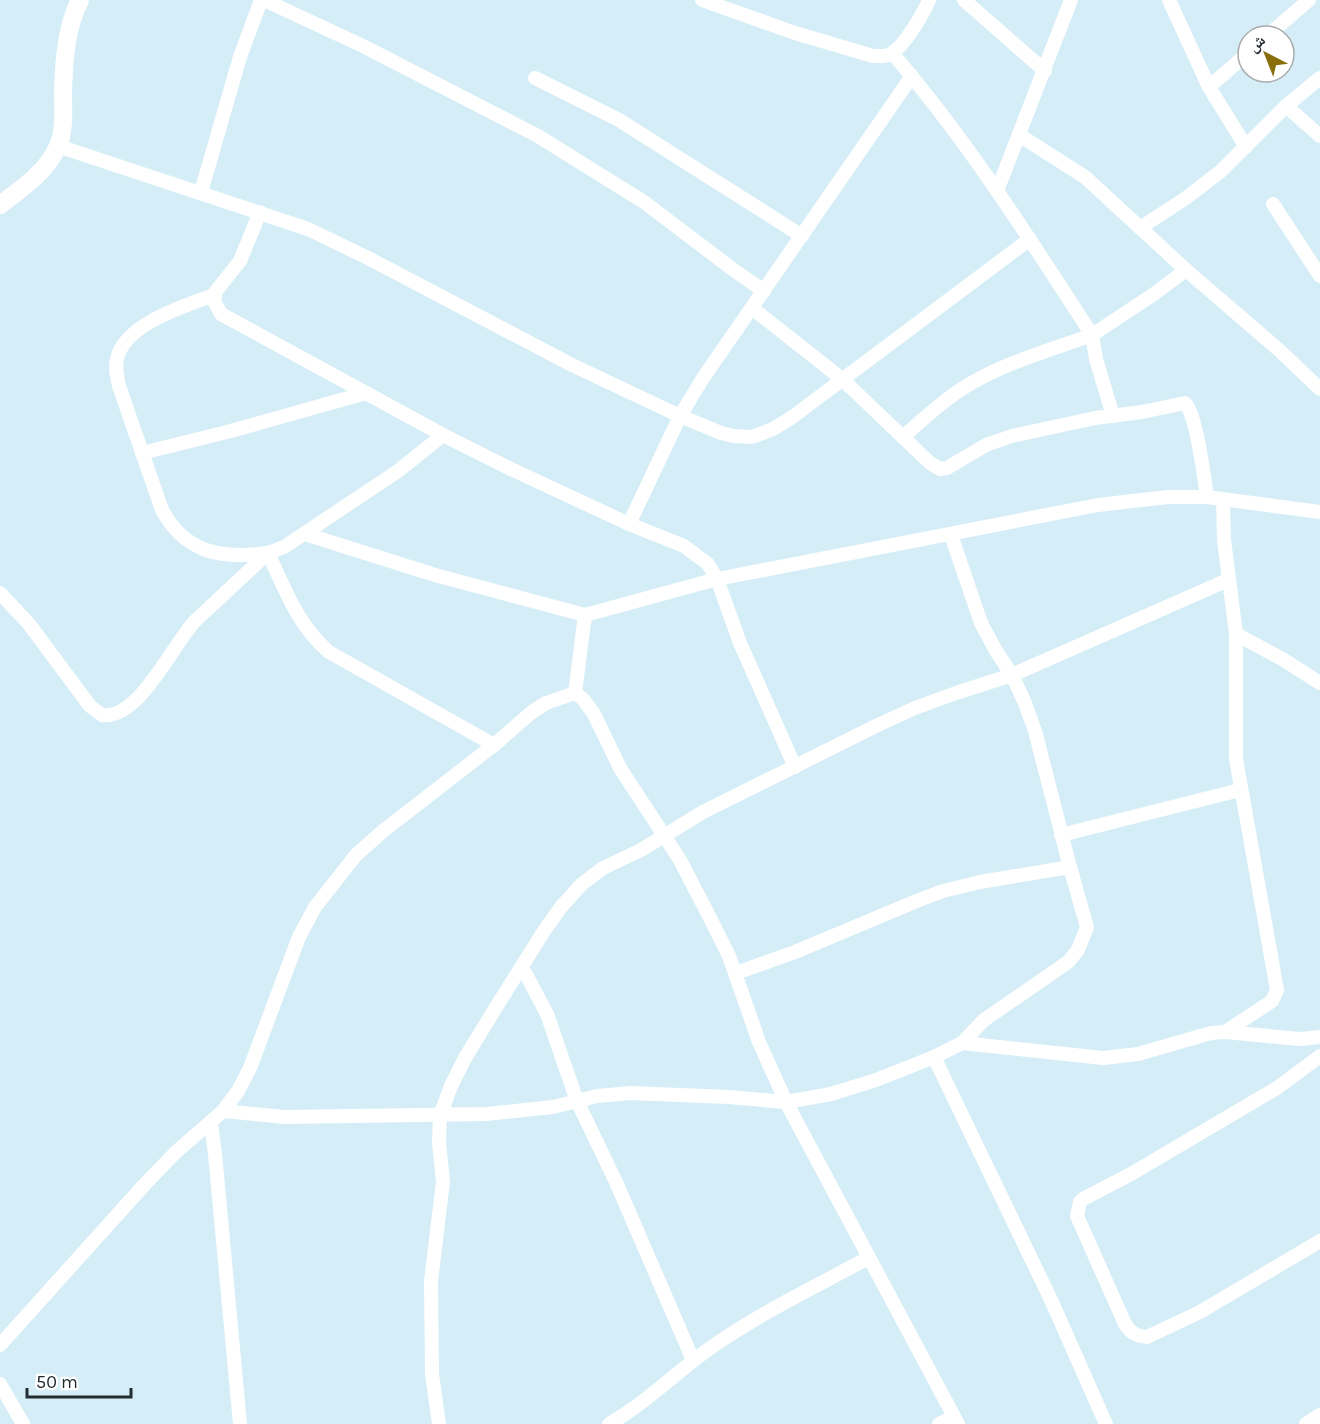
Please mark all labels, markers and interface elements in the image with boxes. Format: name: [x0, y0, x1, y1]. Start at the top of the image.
north arrow: [1236, 24, 1296, 84]
text: ش: [1244, 30, 1269, 56]
scale bar: [27, 1361, 130, 1399]
text: 50 m: [36, 1371, 78, 1393]

